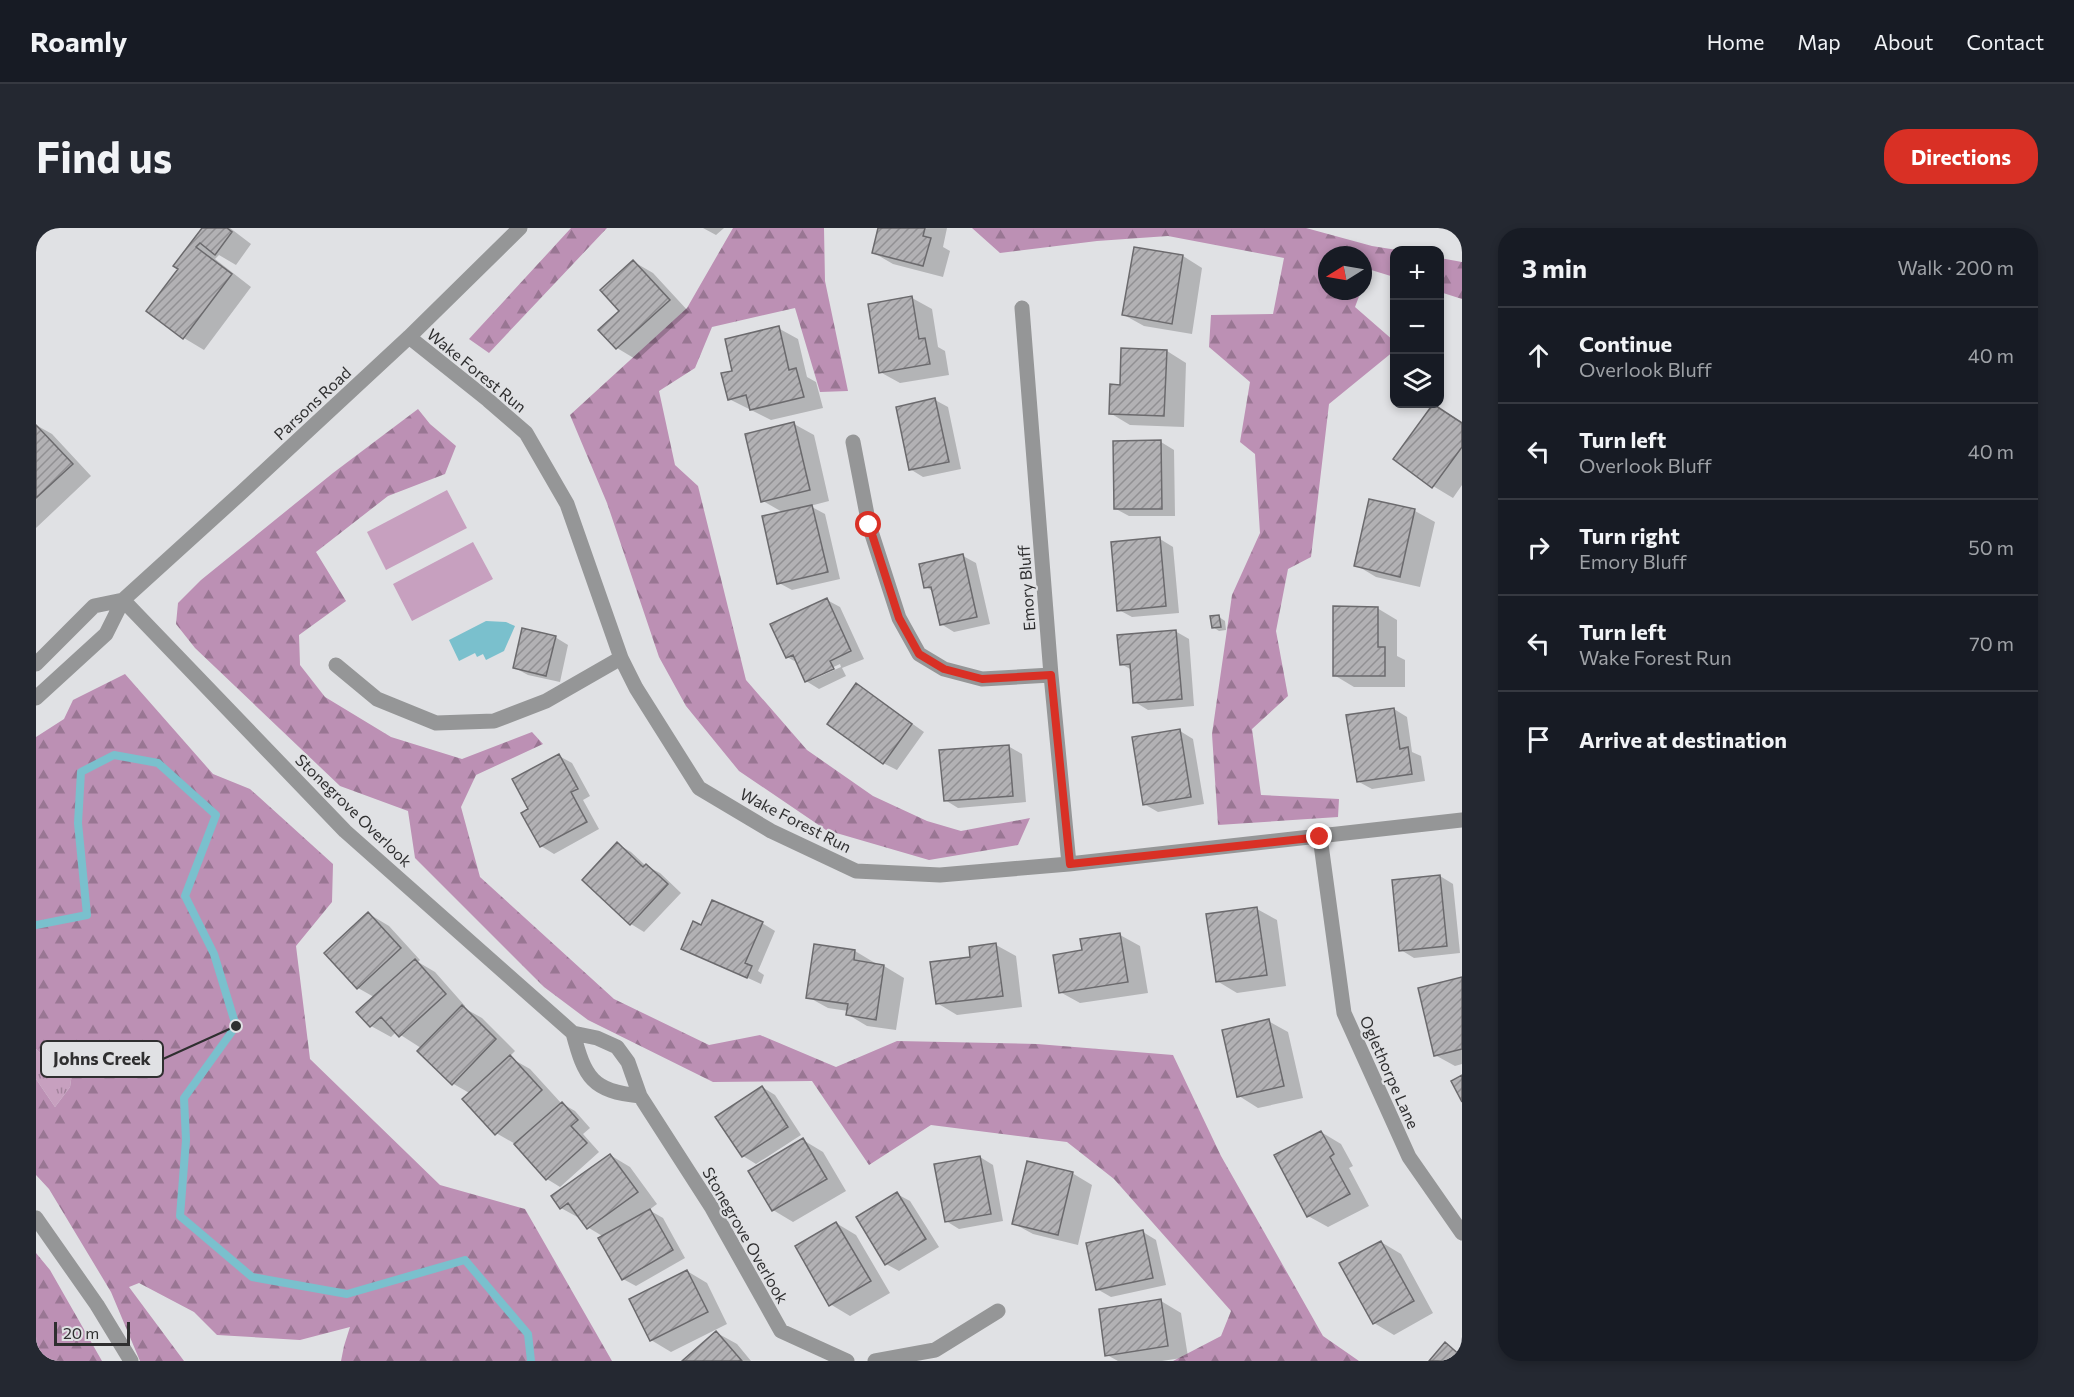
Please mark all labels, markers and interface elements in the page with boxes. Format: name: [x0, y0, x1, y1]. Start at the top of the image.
text: Roamly: [30, 24, 127, 58]
text: Home: [1707, 29, 1764, 54]
text: Map: [1797, 29, 1841, 54]
text: About: [1874, 29, 1933, 54]
text: Contact: [1966, 29, 2044, 54]
button: Directions: [1884, 129, 2038, 184]
text: Find us: [36, 130, 172, 182]
north arrow: [1318, 246, 1372, 300]
map controls: [1390, 246, 1444, 408]
button: +: [1390, 246, 1444, 300]
text: 3 min: [1522, 252, 1587, 283]
text: Walk · 200 m: [1897, 255, 2014, 279]
button: −: [1390, 300, 1444, 354]
street label: Wake Forest Run: [424, 324, 530, 416]
text: Continue: [1579, 330, 1672, 357]
icon: ahead: [1522, 339, 1555, 372]
text: 40 m: [1968, 343, 2014, 367]
button: layers: [1390, 354, 1444, 408]
text: Overlook Bluff: [1579, 357, 1712, 381]
street label: Parsons Road: [270, 363, 354, 443]
text: Turn left: [1579, 426, 1666, 453]
icon: left: [1522, 435, 1555, 468]
text: 40 m: [1968, 439, 2014, 463]
text: Overlook Bluff: [1579, 453, 1712, 477]
route start: [855, 511, 881, 537]
text: Turn right: [1579, 522, 1680, 549]
icon: right: [1522, 531, 1555, 564]
text: 50 m: [1968, 535, 2014, 559]
street label: Emory Bluff: [1013, 544, 1038, 632]
text: Emory Bluff: [1579, 549, 1687, 573]
text: Turn left: [1579, 618, 1666, 645]
icon: left: [1522, 627, 1555, 660]
text: 70 m: [1969, 631, 2014, 655]
text: Wake Forest Run: [1579, 645, 1732, 669]
icon: arrive: [1522, 723, 1555, 756]
text: Arrive at destination: [1579, 726, 1787, 753]
street label: Stonegrove Overlook: [292, 750, 416, 871]
street label: Wake Forest Run: [737, 784, 855, 856]
route end: [1306, 823, 1332, 849]
street label: Oglethorpe Lane: [1357, 1012, 1423, 1132]
callout: Johns Creek: [41, 1041, 163, 1077]
text: Johns Creek: [53, 1047, 152, 1069]
street label: Stonegrove Overlook: [699, 1164, 793, 1307]
scale bar: [54, 1319, 130, 1346]
text: 20 m: [63, 1323, 99, 1342]

